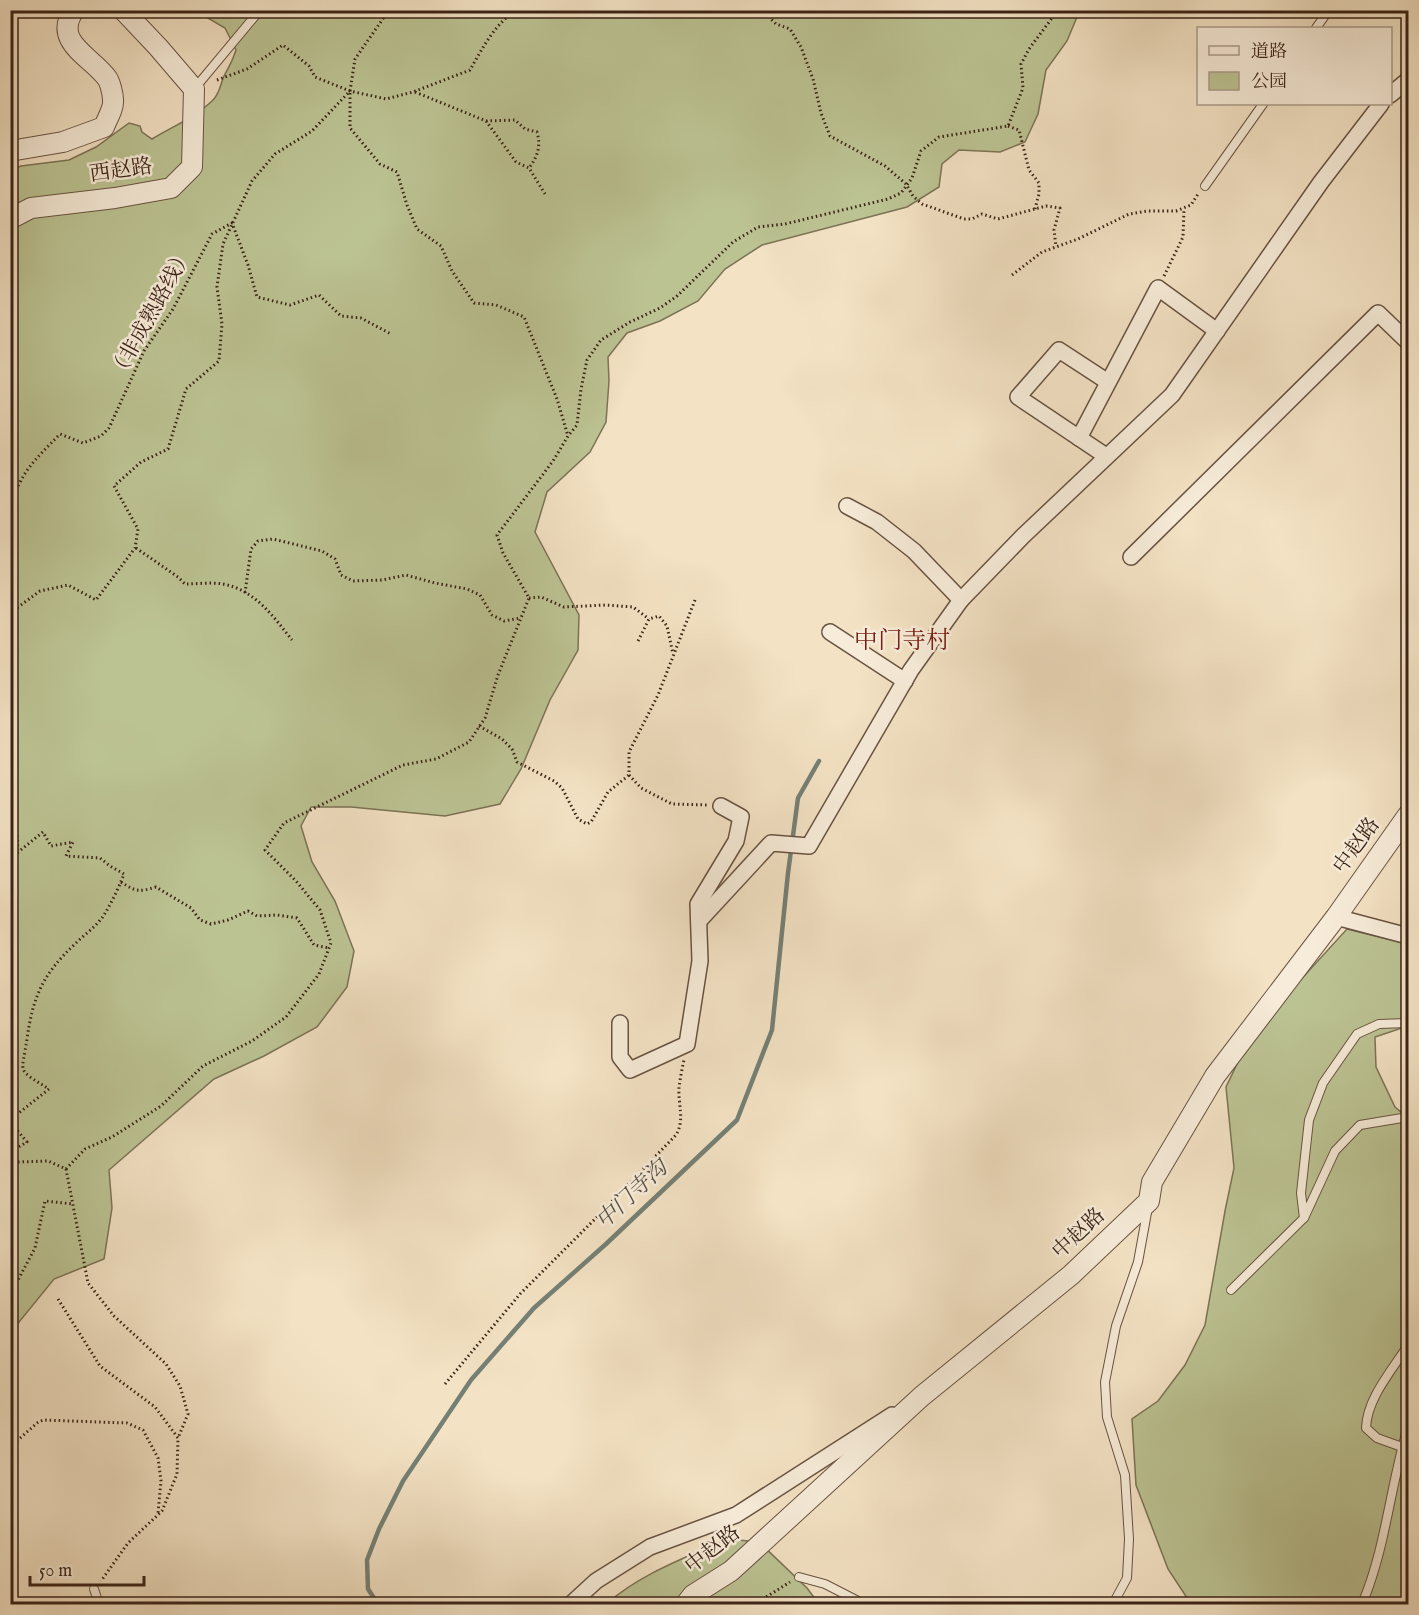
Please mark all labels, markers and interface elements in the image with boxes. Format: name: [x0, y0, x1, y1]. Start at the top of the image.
legend: [1197, 27, 1392, 105]
text: 道路: [1251, 41, 1287, 64]
text: 公园: [1251, 71, 1287, 94]
street label: 西赵路: [88, 153, 154, 189]
street label: （非成熟路线）: [105, 243, 199, 385]
district label: 中门寺村: [854, 626, 950, 657]
street label: 中赵路: [1328, 813, 1386, 879]
water label: 中门寺沟: [590, 1153, 676, 1235]
street label: 中赵路: [1047, 1203, 1111, 1265]
street label: 中赵路: [680, 1520, 746, 1580]
scale bar: [30, 1549, 144, 1587]
text: 50 m: [39, 1560, 72, 1583]

